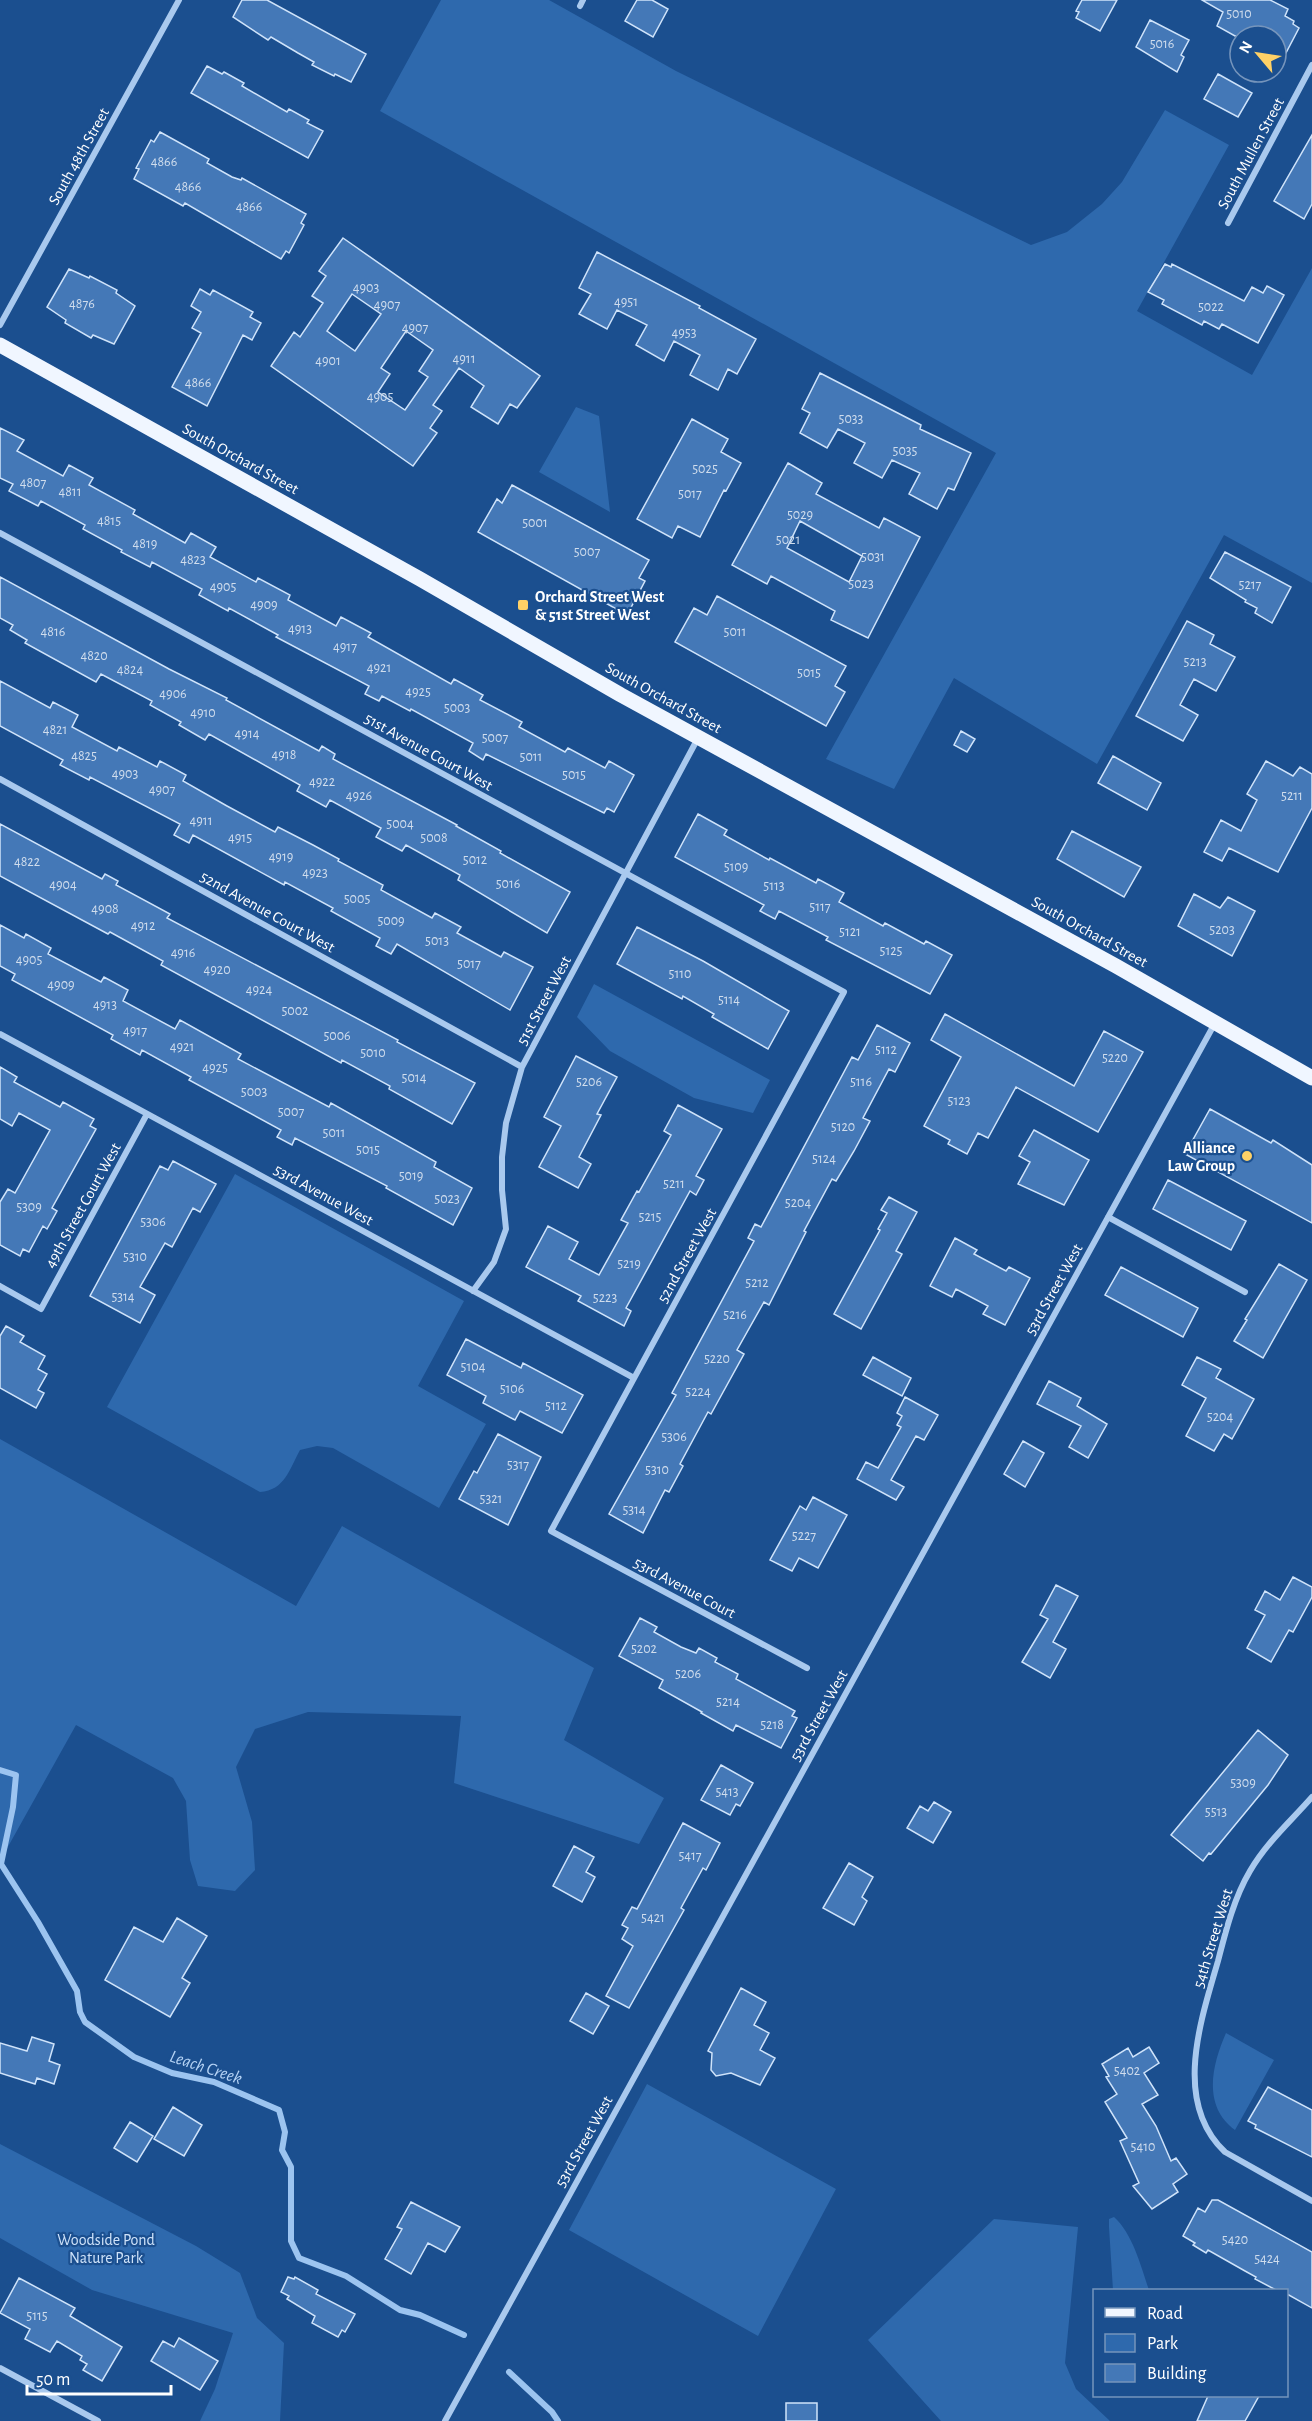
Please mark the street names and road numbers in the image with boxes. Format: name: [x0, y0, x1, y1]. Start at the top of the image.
street label: South Mullen Street: [1215, 95, 1287, 212]
street label: South 48th Street: [46, 105, 112, 208]
street label: South Orchard Street: [180, 420, 301, 497]
street label: South Orchard Street: [603, 659, 724, 736]
street label: 51st Avenue Court West: [362, 710, 495, 794]
street label: 52nd Avenue Court West: [198, 868, 338, 956]
street label: South Orchard Street: [1029, 893, 1150, 970]
street label: 51st Street West: [514, 953, 574, 1048]
street label: 49th Street Court West: [42, 1140, 124, 1271]
street label: 53rd Avenue West: [271, 1161, 376, 1229]
street label: 52nd Street West: [654, 1205, 719, 1305]
street label: 53rd Street West: [1022, 1241, 1086, 1338]
street label: 53rd Avenue Court: [631, 1554, 738, 1621]
street label: 53rd Street West: [787, 1667, 851, 1764]
street label: 54th Street West: [1190, 1887, 1236, 1990]
street label: 53rd Street West: [552, 2093, 616, 2190]

